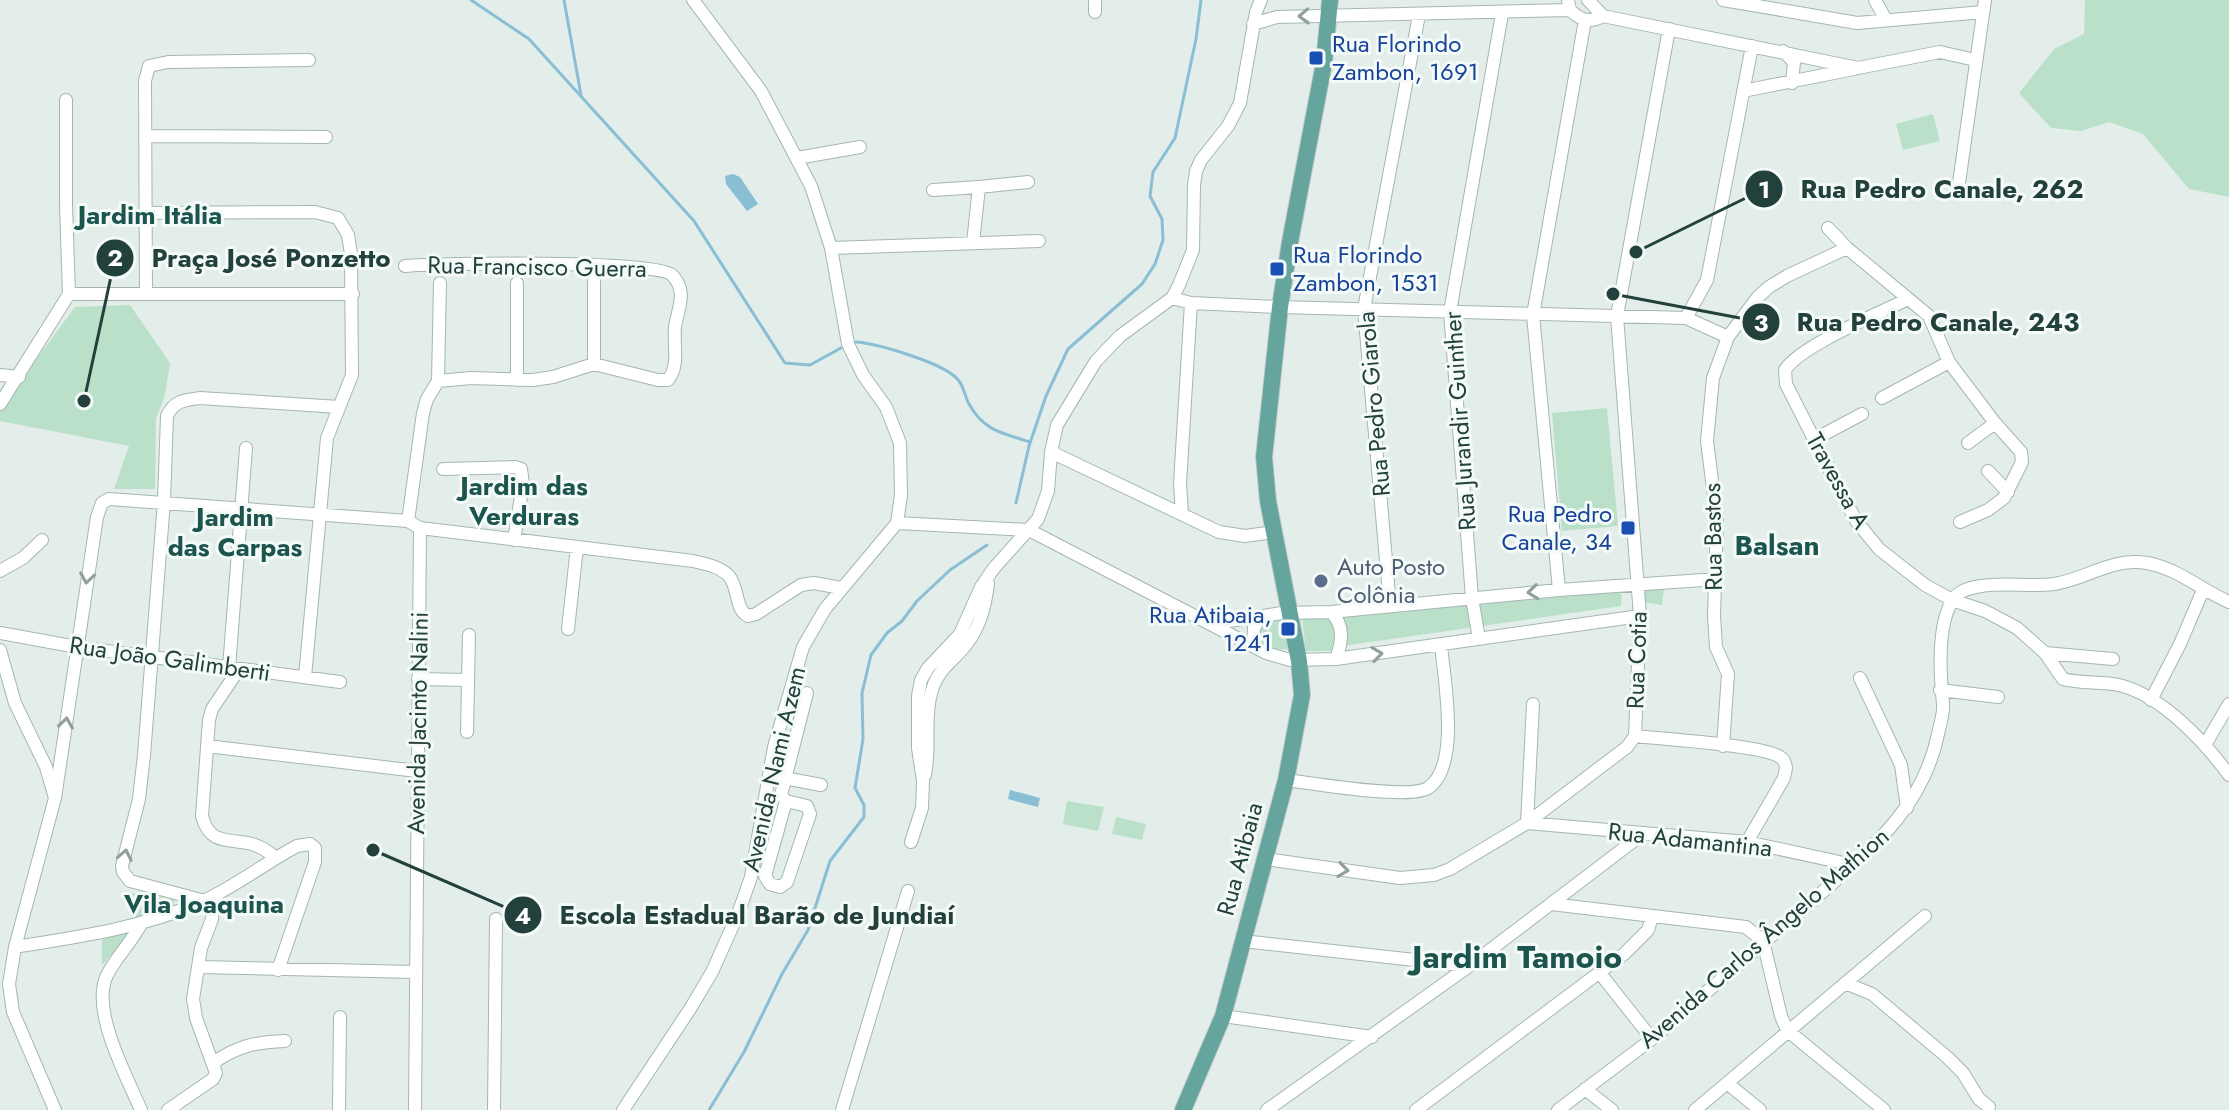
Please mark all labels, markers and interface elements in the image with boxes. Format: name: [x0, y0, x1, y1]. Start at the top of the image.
one-way arrow: [1297, 7, 1310, 24]
place label: Rua Florindo Zambon, 1691: [1332, 26, 1479, 89]
marker: Rua Florindo Zambon, 1691: [1307, 49, 1325, 67]
callout: Rua Pedro Canale, 262: [1744, 164, 2099, 214]
text: Rua Pedro Canale, 262: [1801, 170, 2083, 208]
text: 1: [1758, 172, 1770, 207]
district label: Jardim Itália: [73, 196, 222, 234]
callout: Praça José Ponzetto: [95, 233, 406, 283]
place label: Rua Florindo Zambon, 1531: [1293, 237, 1439, 300]
text: Praça José Ponzetto: [151, 239, 391, 277]
text: 2: [107, 240, 123, 275]
street label: Rua Francisco Guerra: [427, 247, 647, 286]
marker: Rua Florindo Zambon, 1531: [1268, 260, 1286, 278]
callout: Rua Pedro Canale, 243: [1741, 297, 2096, 347]
text: Rua Pedro Canale, 243: [1797, 303, 2079, 341]
text: 3: [1754, 305, 1769, 340]
street label: Rua Jurandir Guinther: [1434, 309, 1485, 532]
street label: Rua Pedro Giarola: [1348, 310, 1399, 498]
street label: Travessa A: [1798, 426, 1879, 535]
district label: Jardim das Verduras: [455, 467, 588, 535]
street label: Rua Bastos: [1694, 483, 1731, 591]
place label: Rua Pedro Canale, 34: [1502, 496, 1612, 559]
district label: Jardim das Carpas: [168, 498, 302, 566]
marker: Rua Pedro Canale, 34: [1619, 519, 1637, 537]
district label: Balsan: [1734, 525, 1820, 566]
place label: Auto Posto Colônia: [1337, 549, 1445, 612]
one-way arrow: [80, 571, 97, 584]
marker: Auto Posto Colônia: [1312, 572, 1330, 590]
one-way arrow: [1526, 584, 1539, 601]
place label: Rua Atibaia, 1241: [1149, 597, 1272, 660]
street label: Rua Cotia: [1617, 610, 1656, 710]
street label: Avenida Jacinto Nalini: [398, 611, 437, 835]
marker: Rua Atibaia, 1241: [1279, 620, 1297, 638]
street label: Rua João Galimberti: [67, 627, 273, 690]
one-way arrow: [1370, 645, 1383, 662]
street label: Avenida Nami Azem: [733, 663, 814, 875]
one-way arrow: [57, 716, 74, 730]
street label: Rua Atibaia: [1208, 798, 1271, 919]
street label: Rua Adamantina: [1606, 813, 1774, 866]
street label: Avenida Carlos Ângelo Mathion: [1631, 819, 1897, 1056]
one-way arrow: [116, 849, 133, 862]
one-way arrow: [1336, 861, 1350, 878]
district label: Vila Joaquina: [123, 885, 284, 923]
callout: Escola Estadual Barão de Jundiaí: [503, 890, 971, 940]
text: Escola Estadual Barão de Jundiaí: [559, 896, 956, 934]
text: 4: [515, 898, 531, 933]
district label: Jardim Tamoio: [1406, 934, 1622, 980]

